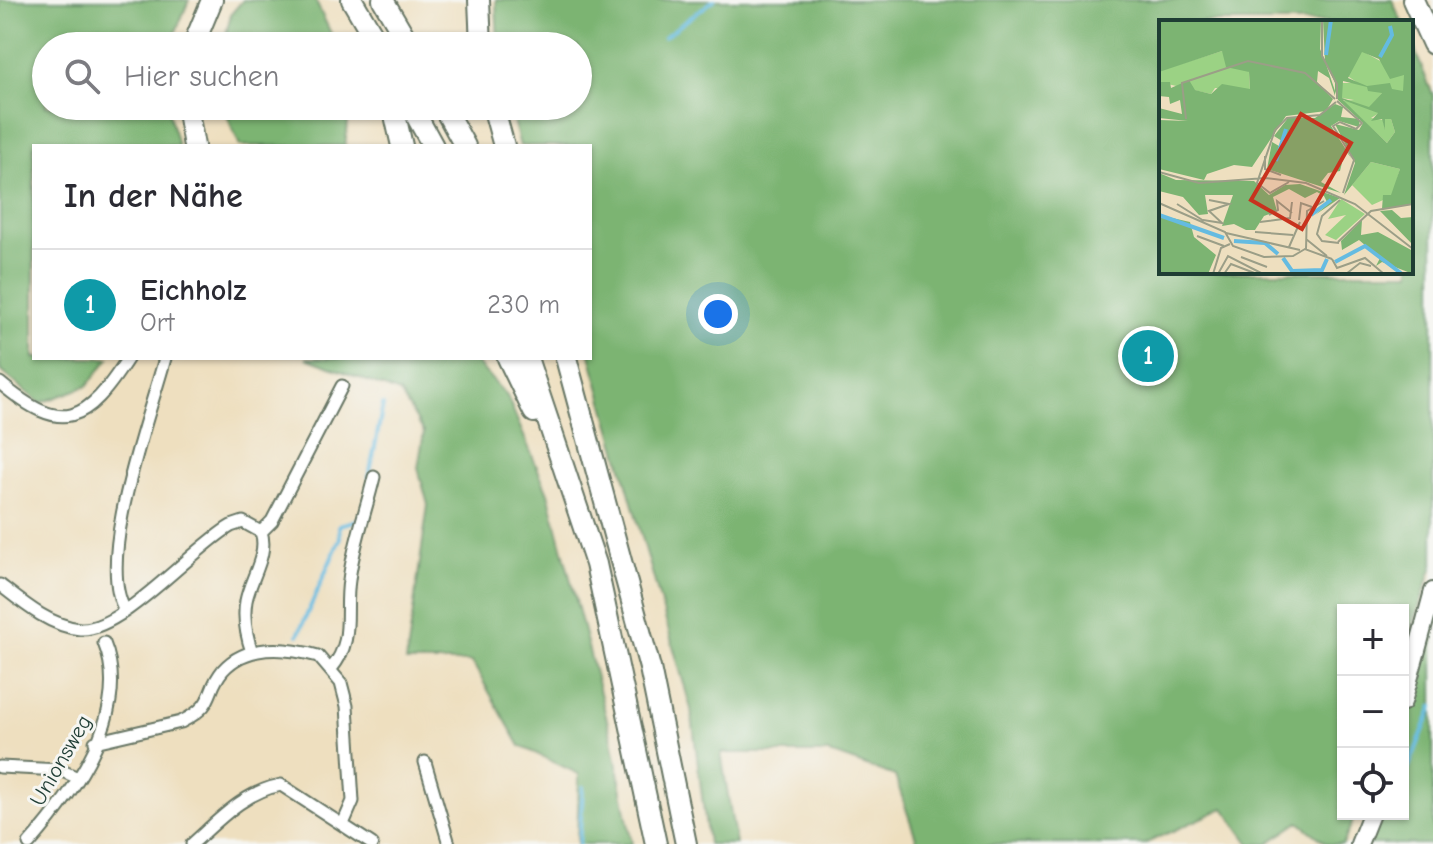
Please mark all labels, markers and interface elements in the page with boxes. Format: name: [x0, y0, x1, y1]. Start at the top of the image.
inset map: [1159, 20, 1413, 274]
search box: [32, 32, 592, 120]
icon: search: [60, 54, 104, 98]
text: Hier suchen: [124, 59, 279, 94]
text: In der Nähe: [64, 176, 243, 216]
text: Eichholz: [140, 273, 246, 308]
text: 1: [85, 290, 95, 320]
text: 230 m: [487, 290, 560, 320]
your location: [698, 294, 738, 334]
text: Ort: [140, 308, 174, 338]
pin: 1: [1122, 326, 1174, 386]
map controls: [1337, 604, 1409, 820]
button: +: [1337, 604, 1409, 676]
button: −: [1337, 676, 1409, 748]
street label: Unionsweg: [24, 710, 97, 811]
button: locate: [1337, 748, 1409, 820]

